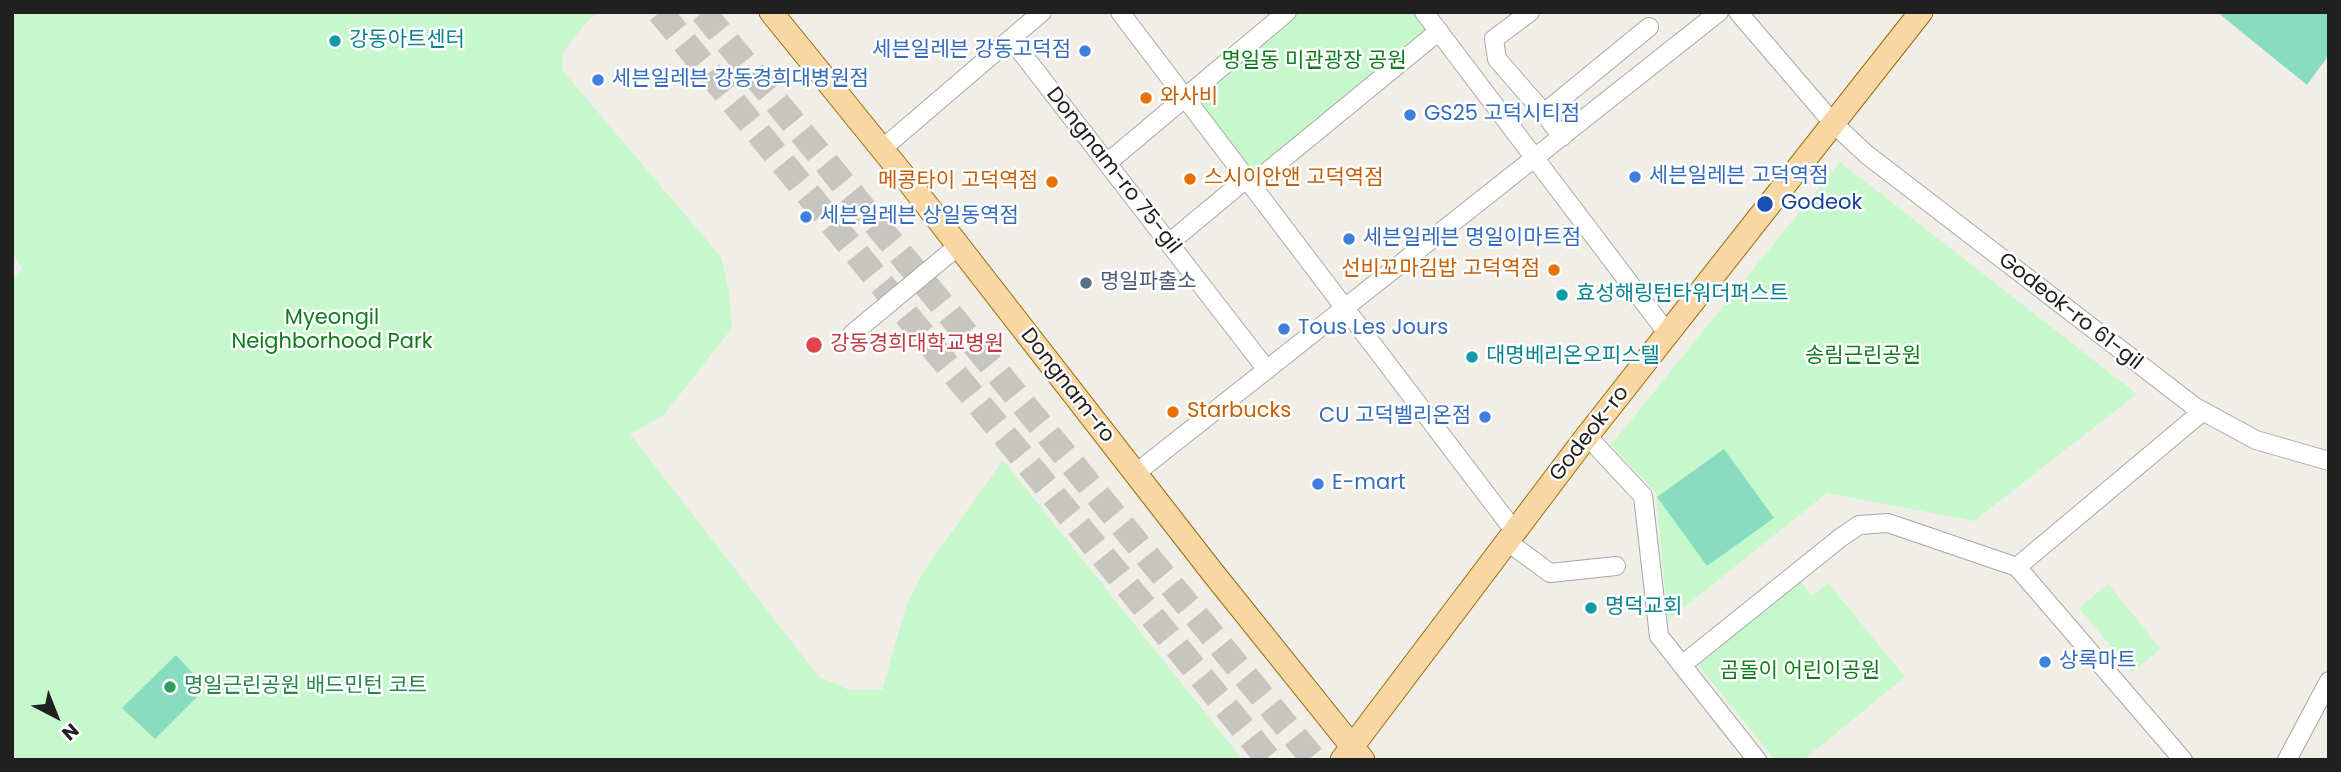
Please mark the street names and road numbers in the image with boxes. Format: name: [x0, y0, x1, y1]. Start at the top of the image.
street label: Dongnam-ro 75-gil: [1040, 83, 1186, 259]
street label: Godeok-ro 61-gil: [1993, 248, 2147, 376]
street label: Dongnam-ro: [1015, 324, 1119, 448]
street label: Godeok-ro: [1545, 381, 1635, 487]

